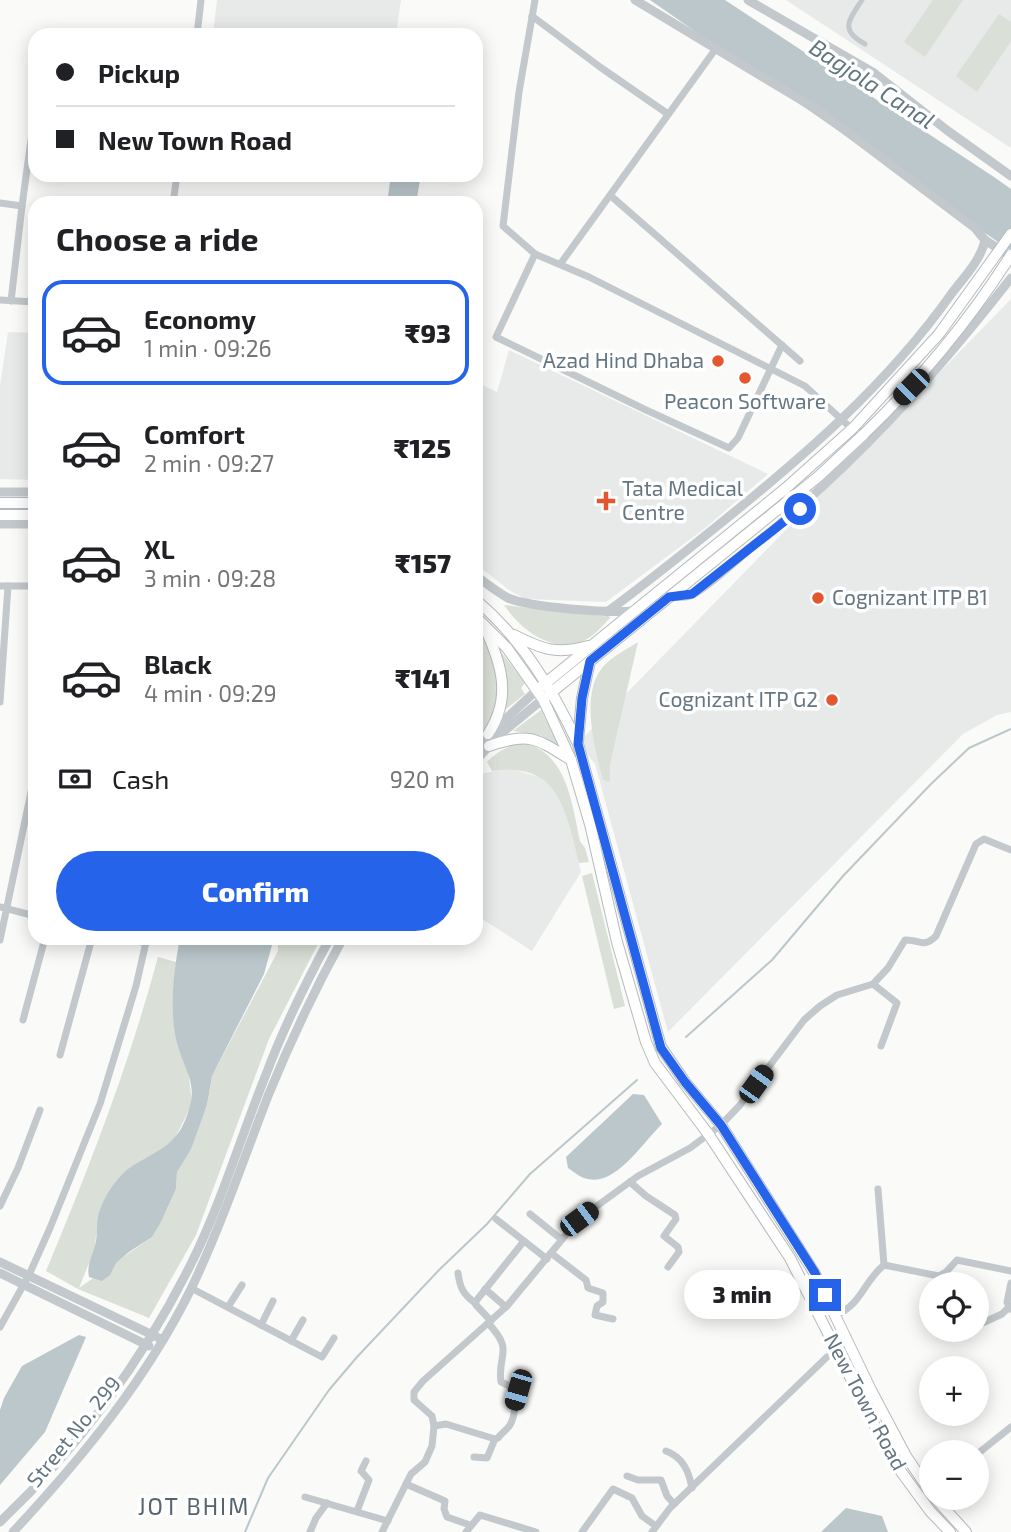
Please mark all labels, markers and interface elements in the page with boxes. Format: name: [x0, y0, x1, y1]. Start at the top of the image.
water label: Bagjola Canal: [805, 32, 940, 134]
text: Pickup: [98, 57, 180, 88]
text: New Town Road: [98, 124, 292, 155]
text: Choose a ride: [56, 219, 259, 257]
icon: car: [60, 301, 123, 364]
text: Economy: [144, 303, 256, 334]
text: ₹93: [405, 317, 451, 348]
text: 1 min · 09:26: [144, 334, 272, 362]
place label: Azad Hind Dhaba: [543, 347, 704, 372]
marker: Azad Hind Dhaba: [710, 353, 726, 369]
car: [889, 365, 934, 409]
marker: Peacon Software: [737, 370, 753, 386]
place label: Peacon Software: [664, 388, 826, 413]
icon: car: [60, 416, 123, 479]
text: Comfort: [144, 418, 245, 449]
text: ₹125: [394, 432, 451, 463]
text: 2 min · 09:27: [144, 449, 274, 477]
place label: Tata Medical Centre: [622, 475, 744, 524]
marker: Tata Medical Centre: [596, 491, 616, 511]
route start: [784, 493, 816, 525]
icon: car: [60, 531, 123, 594]
text: XL: [144, 533, 175, 564]
text: ₹157: [395, 547, 451, 578]
text: 3 min · 09:28: [144, 564, 276, 592]
place label: Cognizant ITP B1: [832, 584, 988, 609]
marker: Cognizant ITP B1: [810, 590, 826, 606]
icon: car: [60, 646, 123, 709]
text: Black: [144, 648, 212, 679]
text: ₹141: [395, 662, 451, 693]
text: 4 min · 09:29: [144, 679, 277, 707]
place label: Cognizant ITP G2: [658, 686, 818, 711]
marker: Cognizant ITP G2: [824, 692, 840, 708]
icon: cash: [56, 760, 94, 798]
text: Cash: [112, 763, 169, 794]
text: 920 m: [390, 765, 455, 793]
button: Confirm: [56, 851, 455, 931]
car: [736, 1061, 777, 1107]
car: [556, 1198, 603, 1240]
callout: 3 min: [685, 1270, 800, 1320]
map controls: [919, 1272, 989, 1510]
button: locate: [919, 1272, 989, 1342]
route end: [809, 1279, 841, 1311]
text: 3 min: [712, 1280, 772, 1308]
street label: New Town Road: [820, 1329, 913, 1474]
button: +: [919, 1356, 989, 1426]
car: [503, 1367, 534, 1413]
street label: Street No. 299: [21, 1371, 125, 1491]
button: −: [919, 1440, 989, 1510]
district label: JOT BHIM: [138, 1492, 250, 1520]

